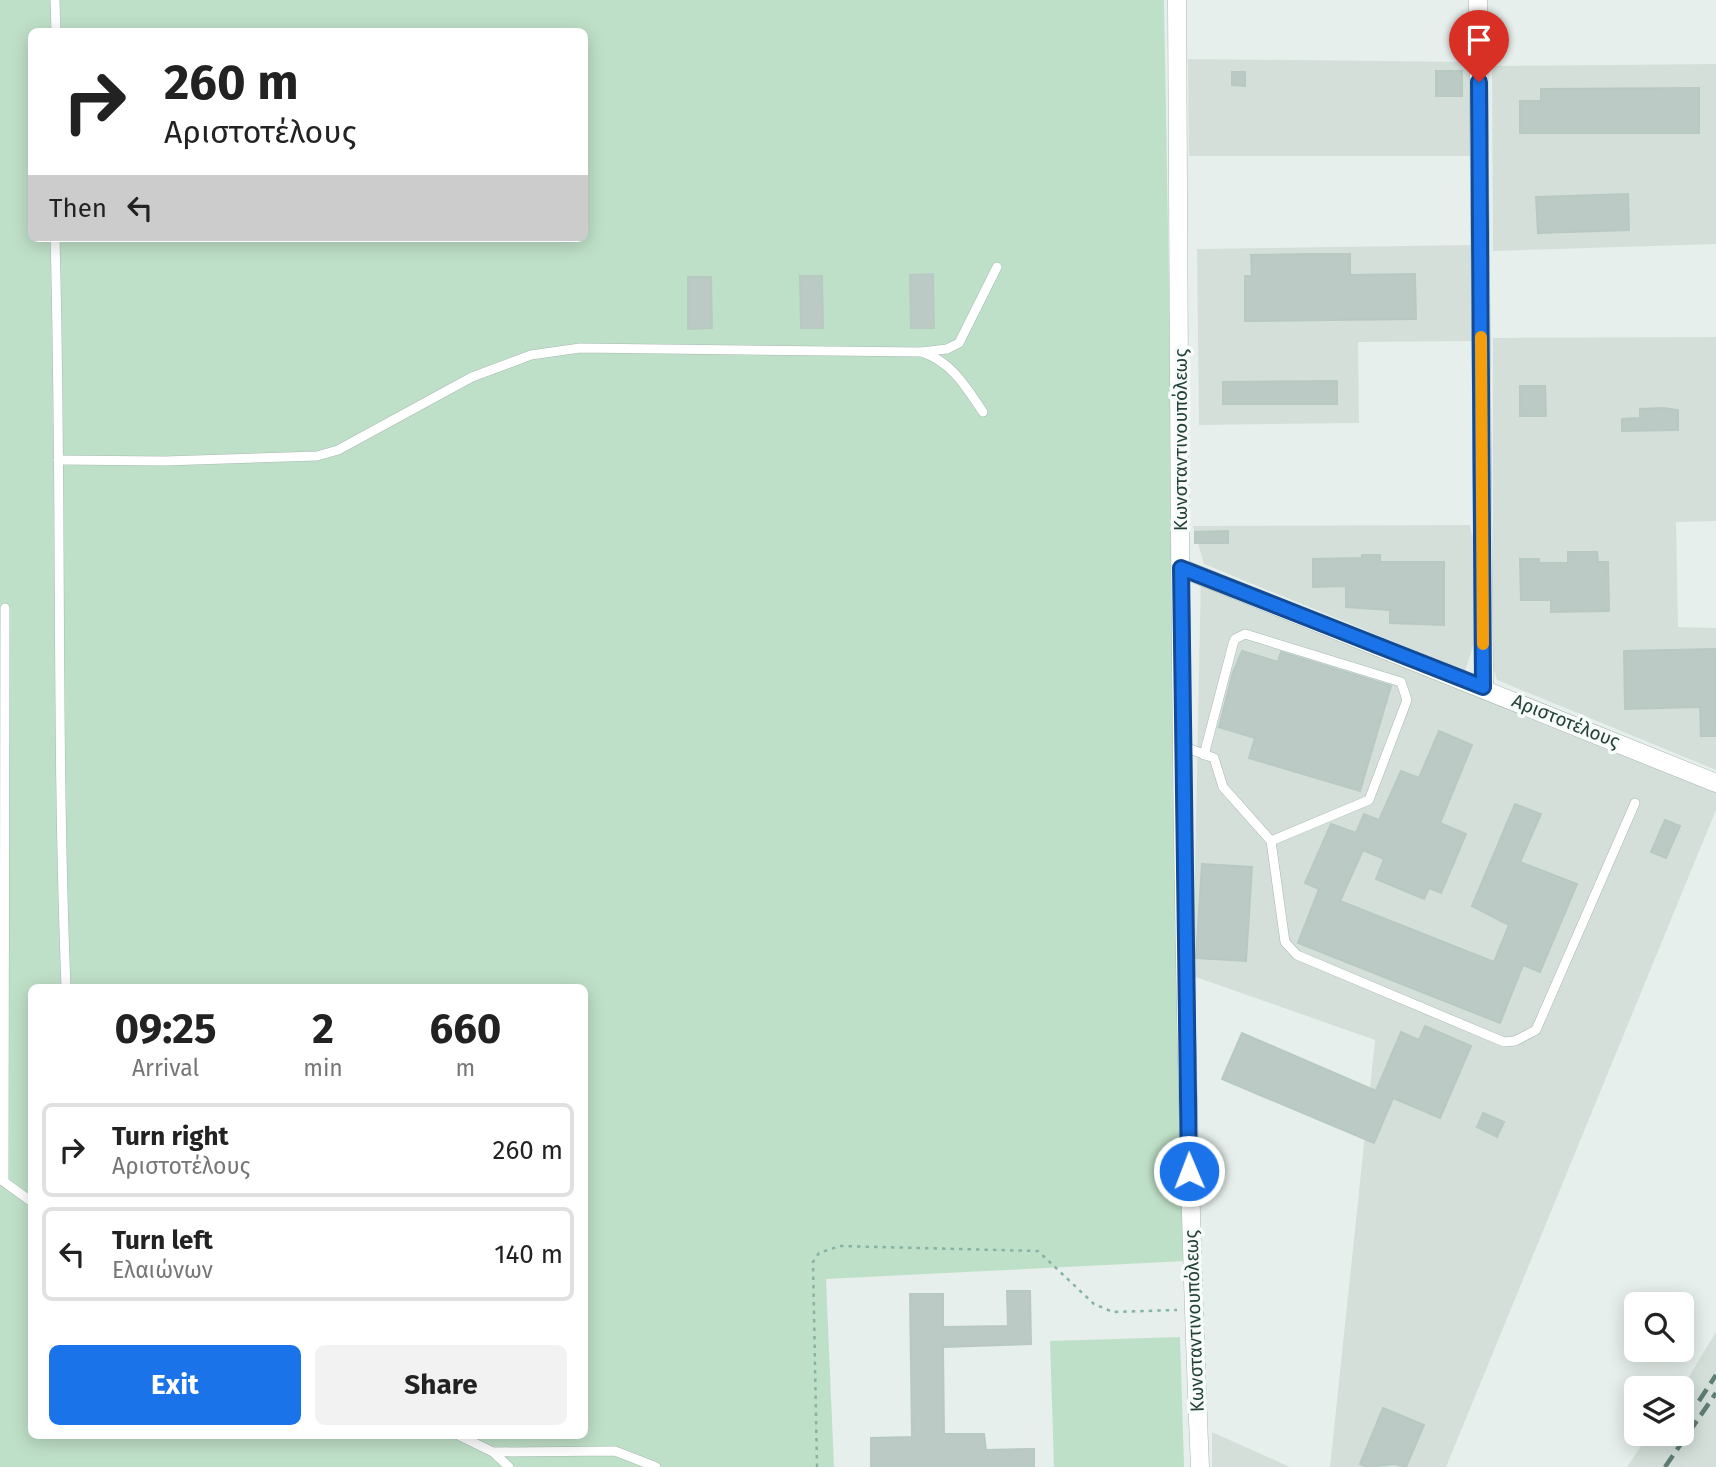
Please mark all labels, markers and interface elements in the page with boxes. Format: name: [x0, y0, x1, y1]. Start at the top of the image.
pin: [1449, 10, 1509, 82]
icon: arrive: [1460, 21, 1498, 59]
text: 260 m: [164, 53, 299, 112]
icon: right: [49, 56, 140, 147]
text: Αριστοτέλους: [164, 113, 357, 151]
icon: left: [121, 189, 159, 227]
text: Then: [49, 193, 107, 224]
street label: Κωνσταντινουπόλεως: [1169, 349, 1192, 531]
street label: Αριστοτέλους: [1509, 689, 1623, 753]
text: 09:25: [115, 1004, 217, 1054]
text: 2: [312, 1004, 334, 1054]
text: 660: [429, 1004, 501, 1054]
text: Arrival: [132, 1054, 199, 1082]
text: min: [303, 1054, 343, 1082]
text: m: [456, 1054, 475, 1082]
text: Turn right: [112, 1121, 229, 1152]
icon: right: [53, 1131, 91, 1169]
position arrow: [1152, 1134, 1226, 1208]
text: 260 m: [493, 1135, 563, 1166]
text: Αριστοτέλους: [112, 1152, 250, 1180]
text: Turn left: [112, 1225, 213, 1256]
street label: Κωνσταντινουπόλεως: [1179, 1229, 1209, 1413]
icon: left: [53, 1235, 91, 1273]
text: 140 m: [494, 1239, 563, 1270]
text: Ελαιώνων: [112, 1256, 213, 1284]
map controls: [1624, 1292, 1694, 1446]
button: search: [1624, 1292, 1694, 1362]
button: Exit: [49, 1345, 301, 1425]
button: Share: [315, 1345, 567, 1425]
button: layers: [1624, 1376, 1694, 1446]

